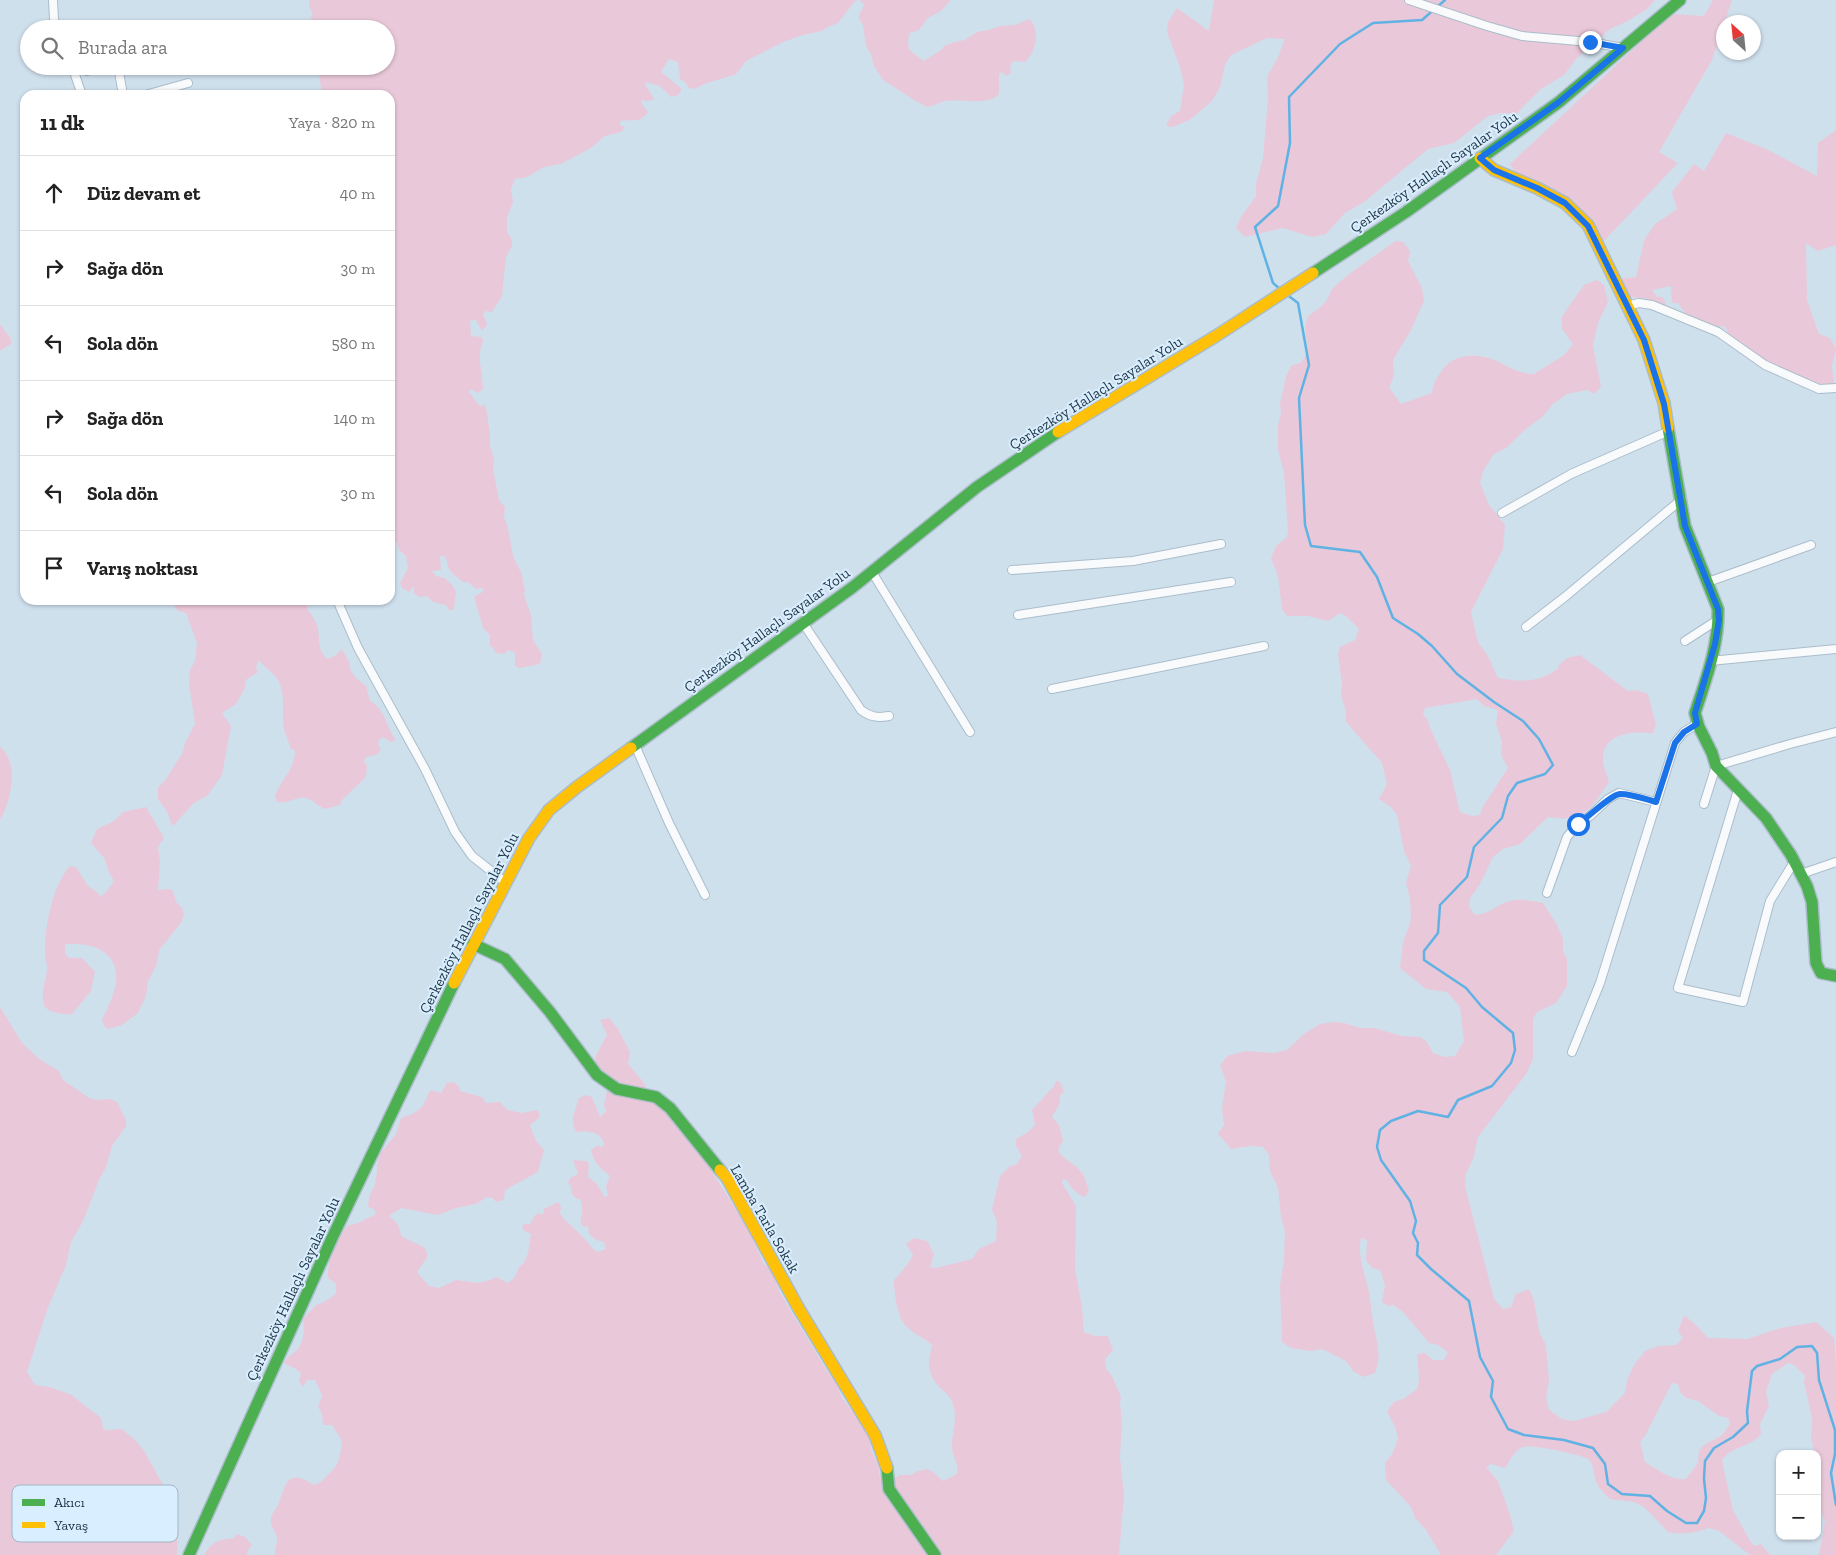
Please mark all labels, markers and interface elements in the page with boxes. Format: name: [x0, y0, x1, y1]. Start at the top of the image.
north arrow: [1716, 15, 1761, 60]
search box: [20, 20, 395, 75]
route end: [1579, 31, 1602, 54]
icon: search: [38, 34, 66, 62]
text: Burada ara: [78, 36, 168, 59]
street label: Çerkezköy Hallaçlı Sayalar Yolu: [1347, 107, 1522, 237]
text: 11 dk: [40, 110, 84, 135]
text: Yaya · 820 m: [289, 113, 375, 132]
icon: ahead: [40, 179, 68, 207]
text: Düz devam et: [87, 182, 200, 205]
text: 40 m: [340, 184, 375, 203]
icon: right: [40, 254, 68, 282]
text: Sağa dön: [87, 257, 163, 280]
text: 30 m: [341, 259, 375, 278]
icon: left: [40, 329, 68, 357]
text: Sola dön: [87, 332, 158, 355]
street label: Çerkezköy Hallaçlı Sayalar Yolu: [1006, 332, 1186, 454]
text: 580 m: [332, 334, 375, 353]
icon: right: [40, 404, 68, 432]
text: Sağa dön: [87, 407, 163, 430]
text: 140 m: [334, 409, 375, 428]
icon: left: [40, 479, 68, 507]
text: Sola dön: [87, 482, 158, 505]
text: 30 m: [341, 484, 375, 503]
icon: arrive: [40, 554, 68, 582]
text: Varış noktası: [87, 557, 198, 580]
street label: Çerkezköy Hallaçlı Sayalar Yolu: [681, 563, 854, 696]
route start: [1567, 813, 1590, 836]
street label: Çerkezköy Hallaçlı Sayalar Yolu: [415, 829, 523, 1016]
street label: Lamba Tarla Sokak: [727, 1162, 803, 1277]
street label: Çerkezköy Hallaçlı Sayalar Yolu: [242, 1194, 344, 1384]
map controls: [1776, 1450, 1821, 1540]
button: +: [1776, 1450, 1821, 1495]
legend: [12, 1485, 178, 1542]
text: Akıcı: [54, 1494, 85, 1511]
button: −: [1776, 1495, 1821, 1540]
text: Yavaş: [53, 1517, 88, 1534]

